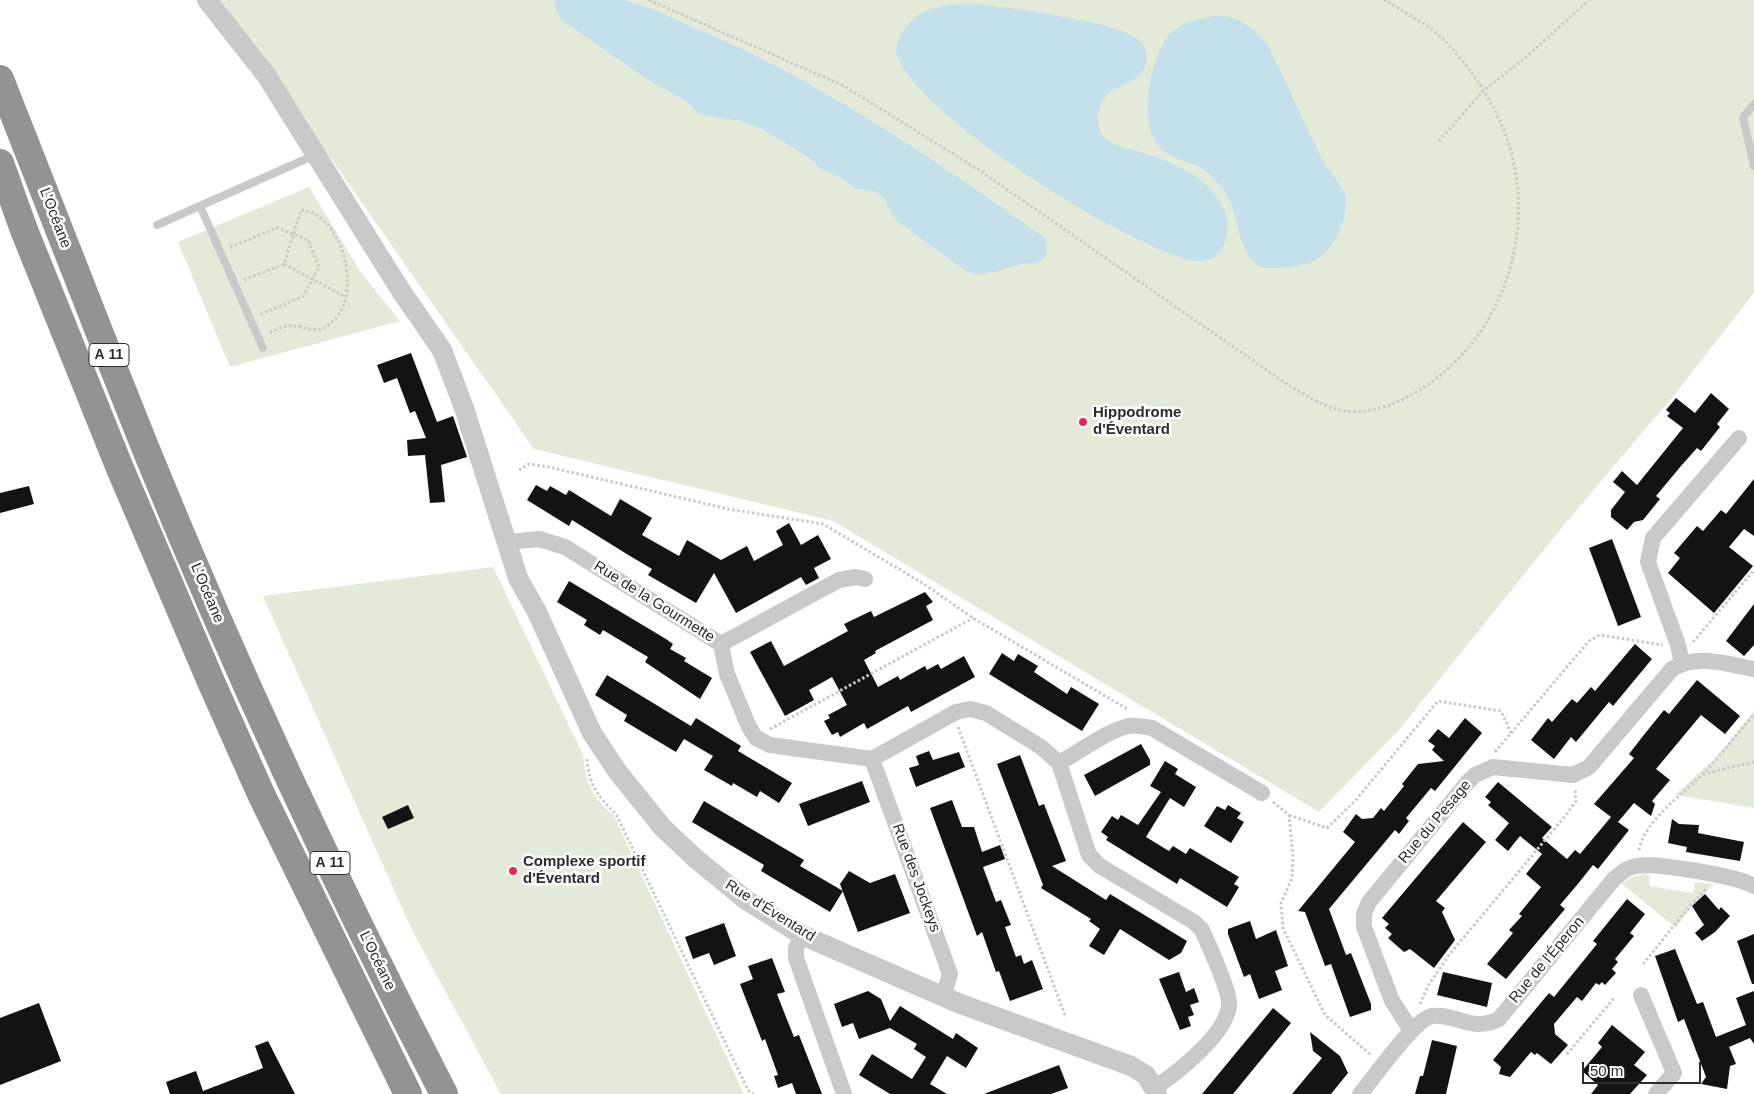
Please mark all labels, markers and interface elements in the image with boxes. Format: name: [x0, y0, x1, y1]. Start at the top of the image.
street label: L’Océane: [35, 185, 75, 251]
road number: A 11: [89, 344, 129, 366]
place label: Hippodrome d'Éventard: [1093, 404, 1181, 439]
marker: Hippodrome d'Éventard: [1077, 416, 1089, 428]
street label: Rue de la Gourmette: [590, 557, 718, 647]
street label: L’Océane: [186, 560, 228, 626]
street label: Rue du Pesage: [1395, 777, 1475, 867]
street label: Rue des Jockeys: [888, 821, 944, 935]
road number: A 11: [310, 851, 350, 874]
place label: Complexe sportif d'Éventard: [523, 853, 646, 888]
marker: Complexe sportif d'Éventard: [507, 865, 519, 877]
street label: Rue d'Éventard: [722, 876, 818, 946]
street label: Rue de l'Éperon: [1506, 913, 1588, 1007]
street label: L’Océane: [355, 929, 399, 993]
scale bar: [1584, 1052, 1703, 1084]
text: 50 m: [1590, 1062, 1623, 1079]

